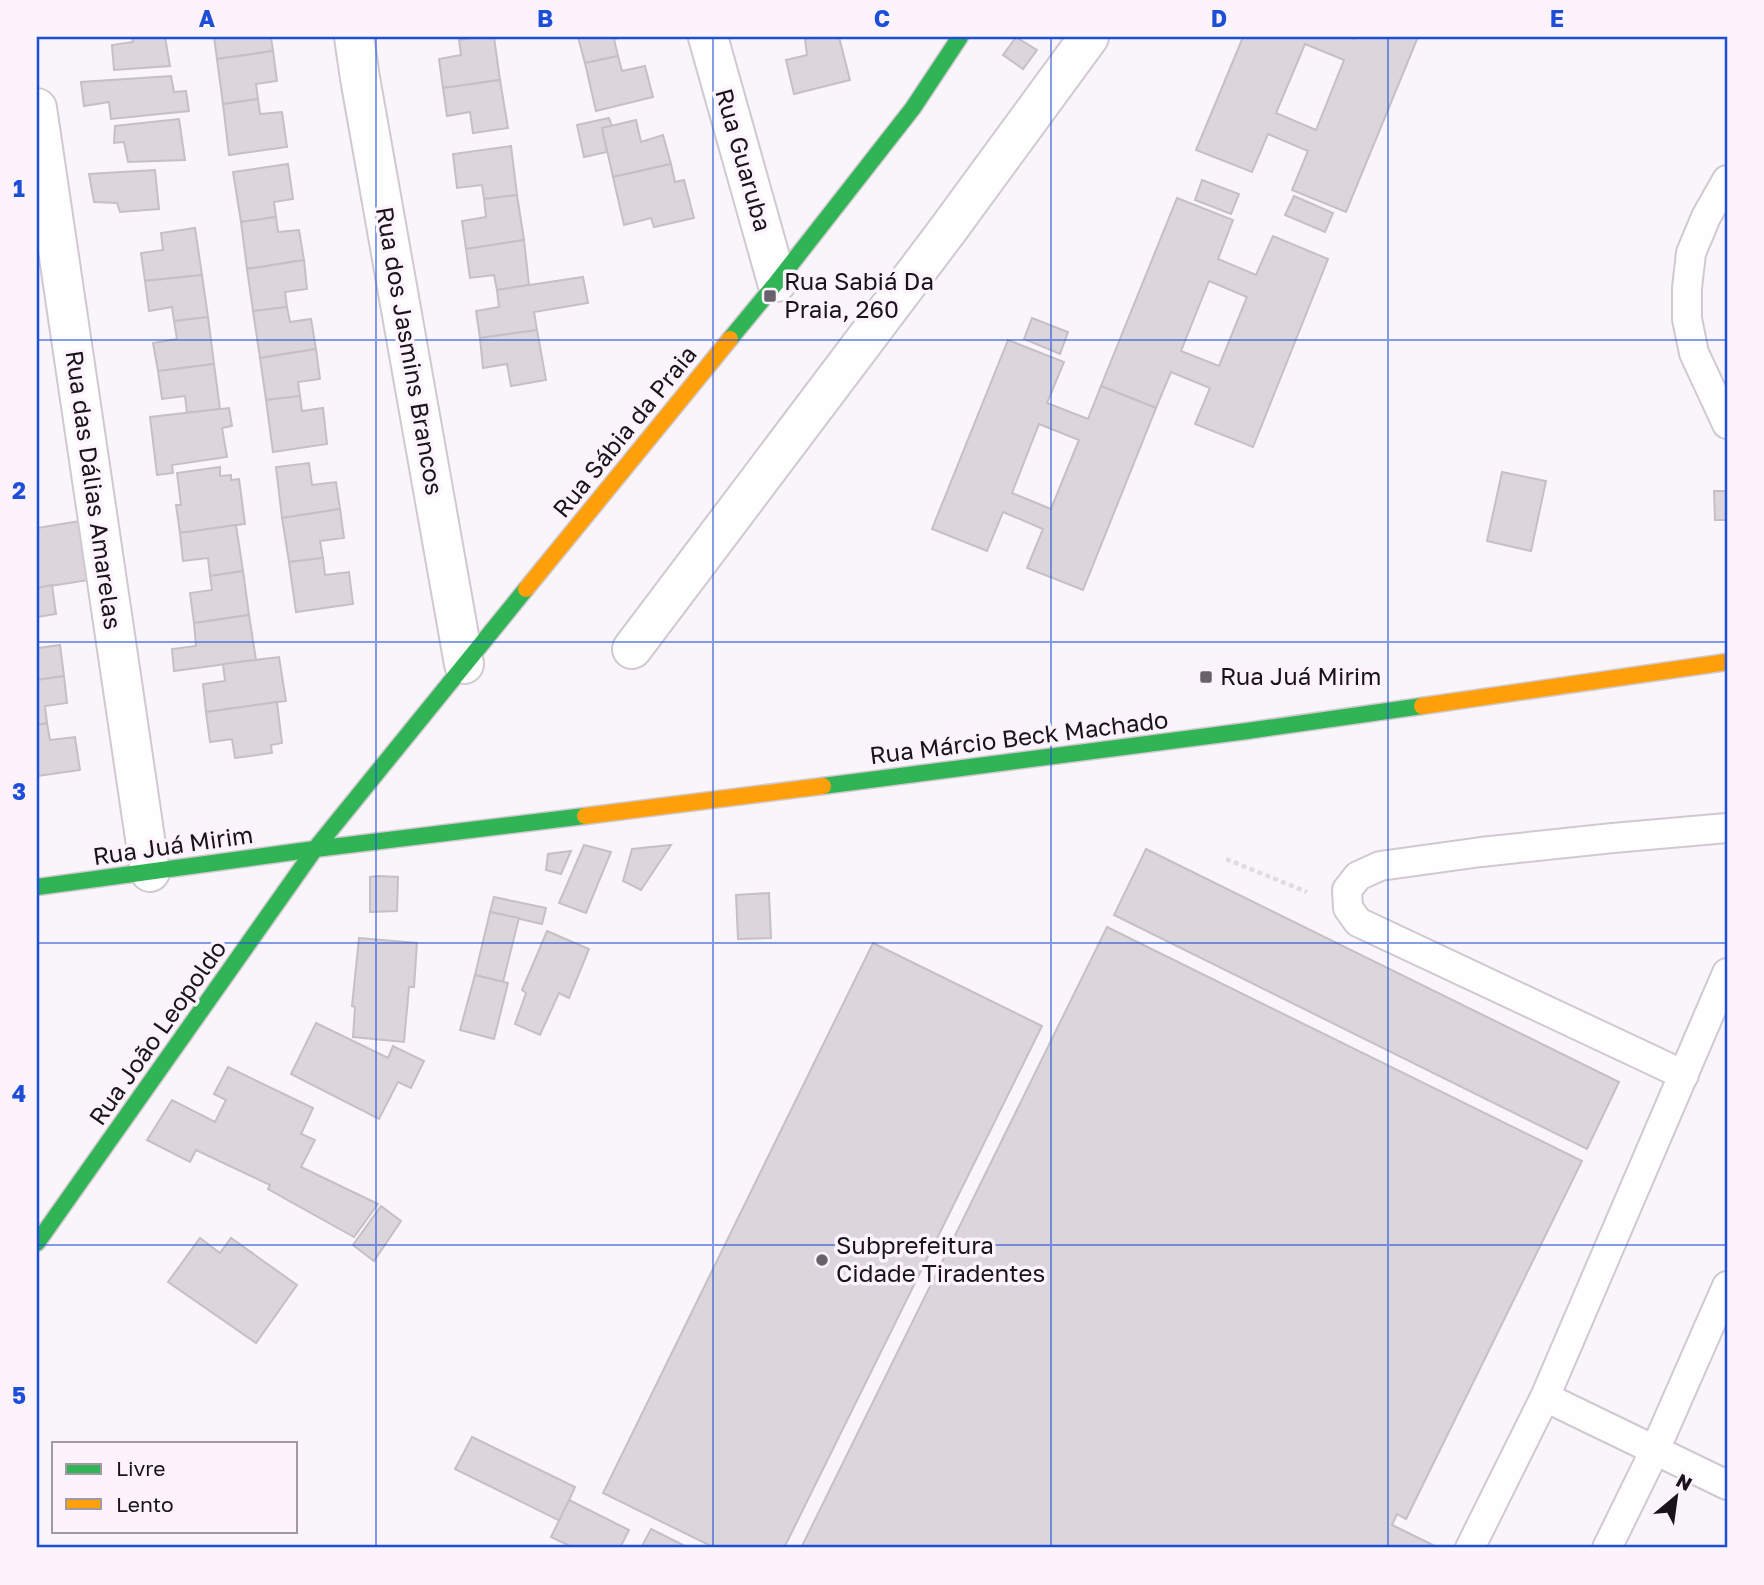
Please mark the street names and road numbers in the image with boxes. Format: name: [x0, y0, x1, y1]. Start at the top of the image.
street label: Rua Guaruba: [710, 85, 779, 234]
street label: Rua dos Jasmins Brancos: [371, 204, 450, 497]
street label: Rua Sábia da Praia: [546, 339, 702, 523]
street label: Rua das Dálias Amarelas: [61, 348, 128, 631]
street label: Rua Márcio Beck Machado: [868, 704, 1170, 769]
street label: Rua Juá Mirim: [91, 819, 255, 870]
street label: Rua João Leopoldo: [82, 934, 231, 1130]

